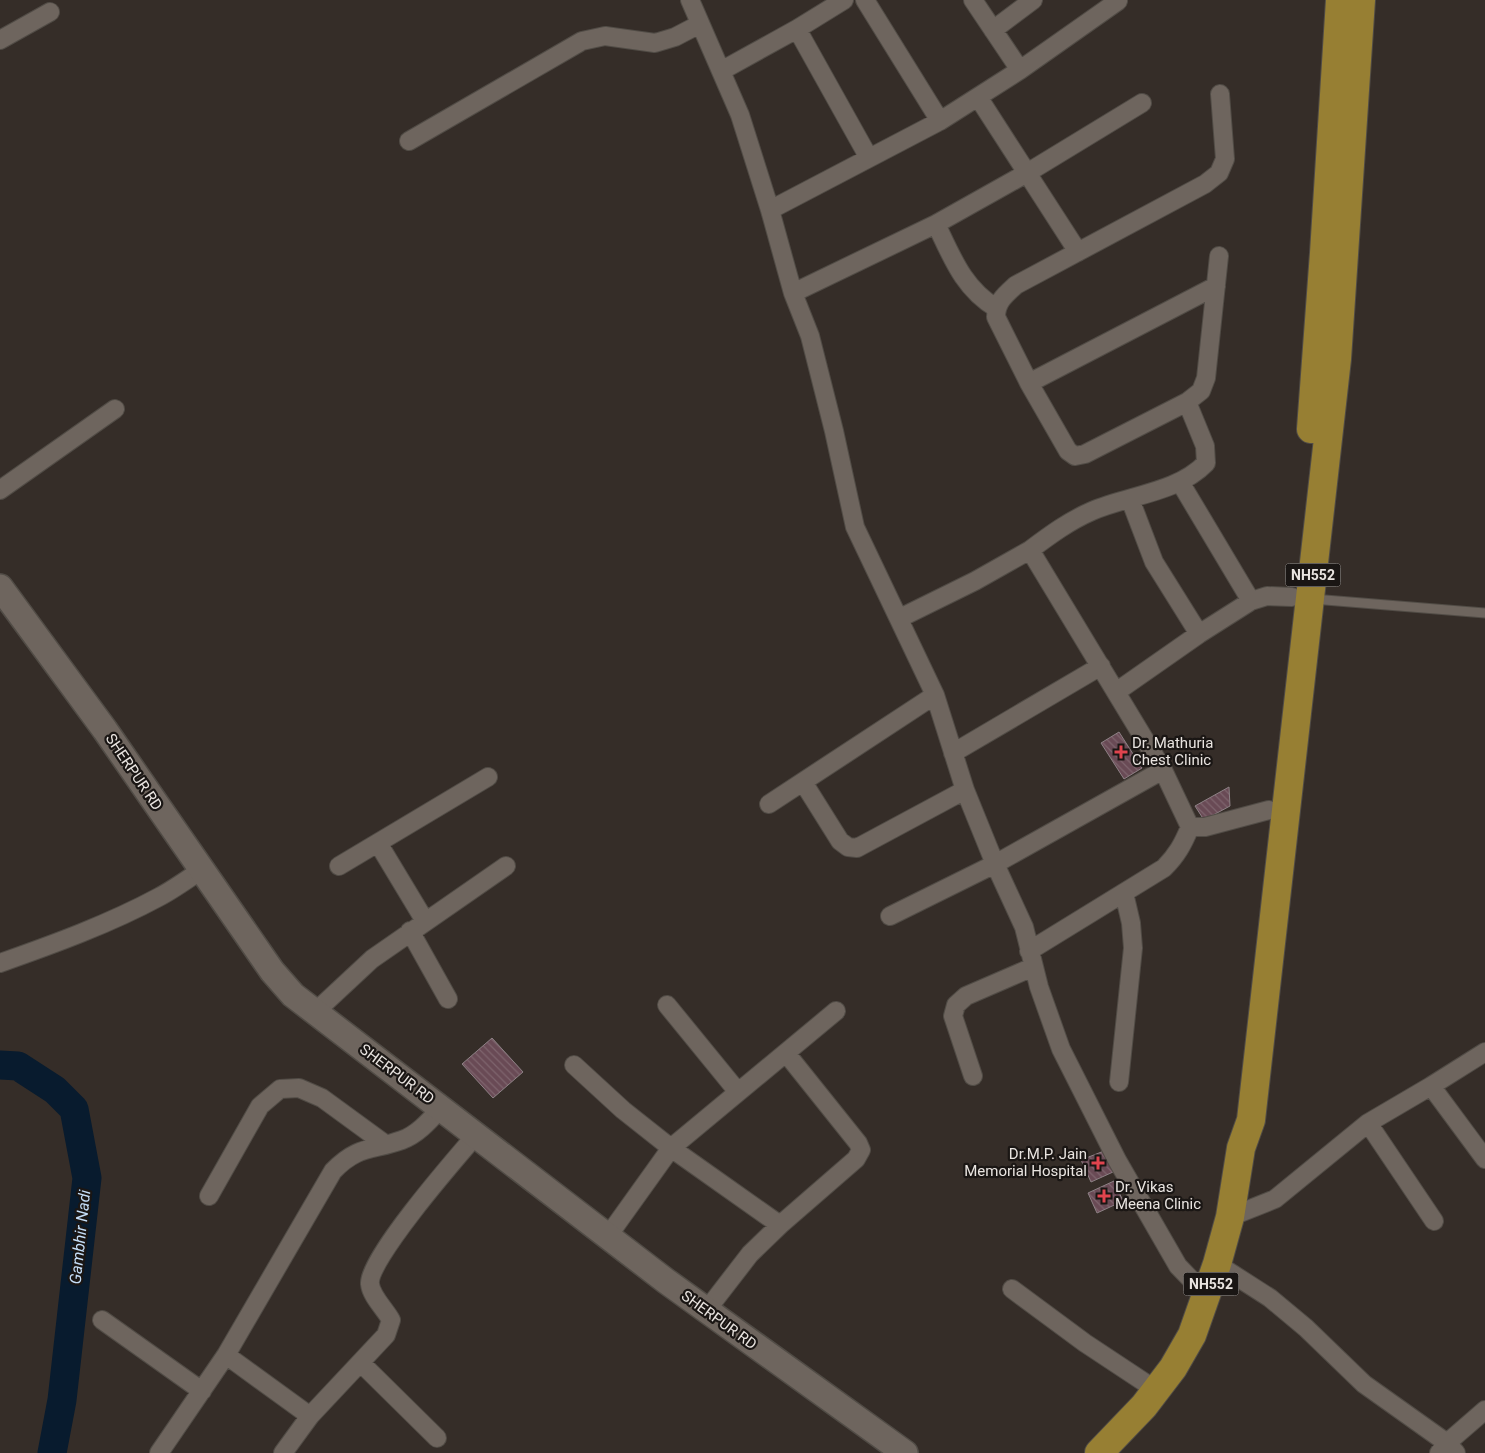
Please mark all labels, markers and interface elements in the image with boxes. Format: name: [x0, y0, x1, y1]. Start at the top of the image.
road number: NH552: [1286, 564, 1340, 586]
street label: SHERPUR RD: [102, 730, 166, 814]
place label: Dr. Mathuria Chest Clinic: [1132, 734, 1213, 769]
marker: Dr. Mathuria Chest Clinic: [1114, 745, 1128, 759]
street label: SHERPUR RD: [356, 1040, 438, 1108]
place label: Dr.M.P. Jain Memorial Hospital: [964, 1145, 1087, 1180]
marker: Dr.M.P. Jain Memorial Hospital: [1091, 1156, 1105, 1170]
place label: Dr. Vikas Meena Clinic: [1115, 1178, 1201, 1213]
water label: Gambhir Nadi: [66, 1189, 94, 1285]
marker: Dr. Vikas Meena Clinic: [1097, 1189, 1111, 1203]
road number: NH552: [1184, 1272, 1238, 1296]
street label: SHERPUR RD: [678, 1287, 760, 1353]

